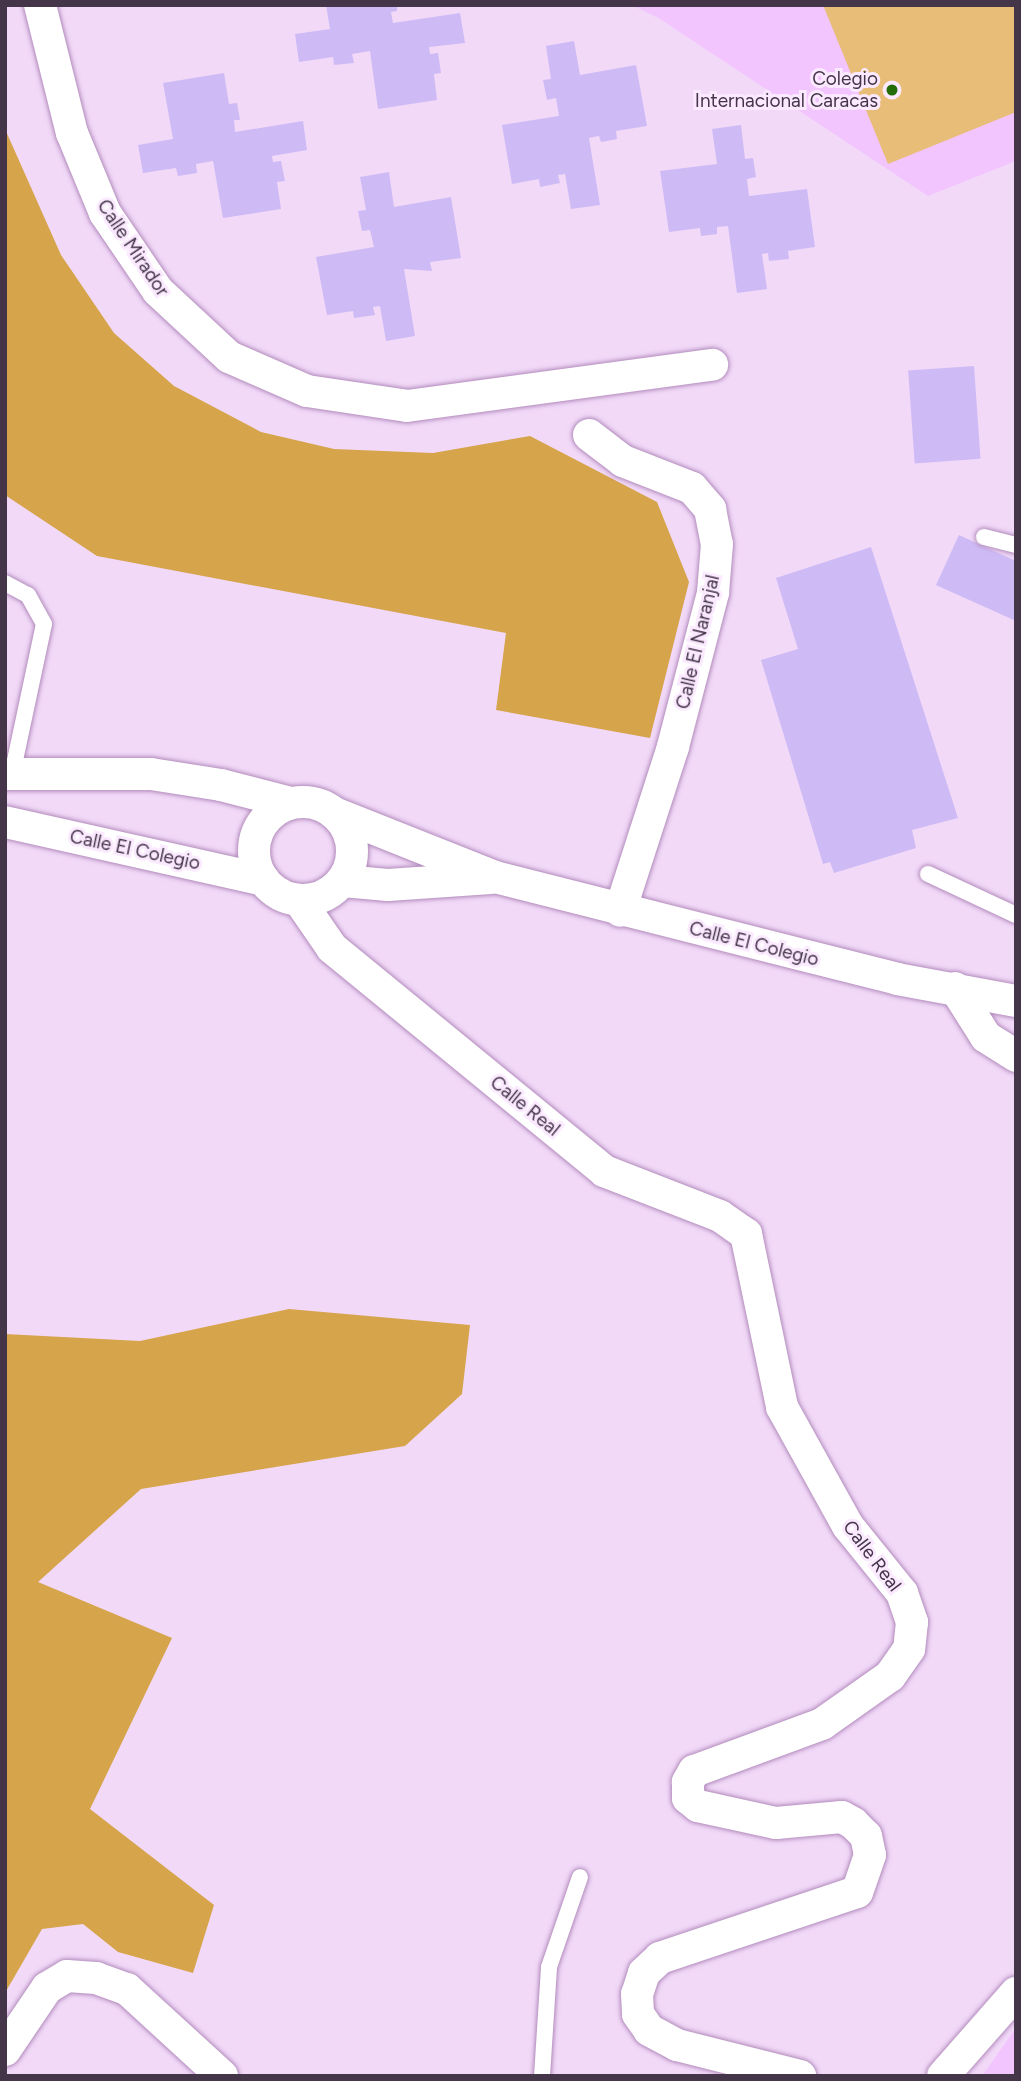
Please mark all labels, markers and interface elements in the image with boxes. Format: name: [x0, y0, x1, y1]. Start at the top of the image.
place label: Colegio Internacional Caracas: [695, 68, 878, 112]
marker: Colegio Internacional Caracas: [884, 82, 900, 98]
street label: Calle Mirador: [92, 195, 174, 301]
street label: Calle El Naranjal: [671, 573, 725, 711]
street label: Calle El Colegio: [68, 825, 202, 875]
street label: Calle El Colegio: [687, 917, 821, 971]
street label: Calle Real: [486, 1071, 564, 1141]
street label: Calle Real: [838, 1516, 906, 1596]

